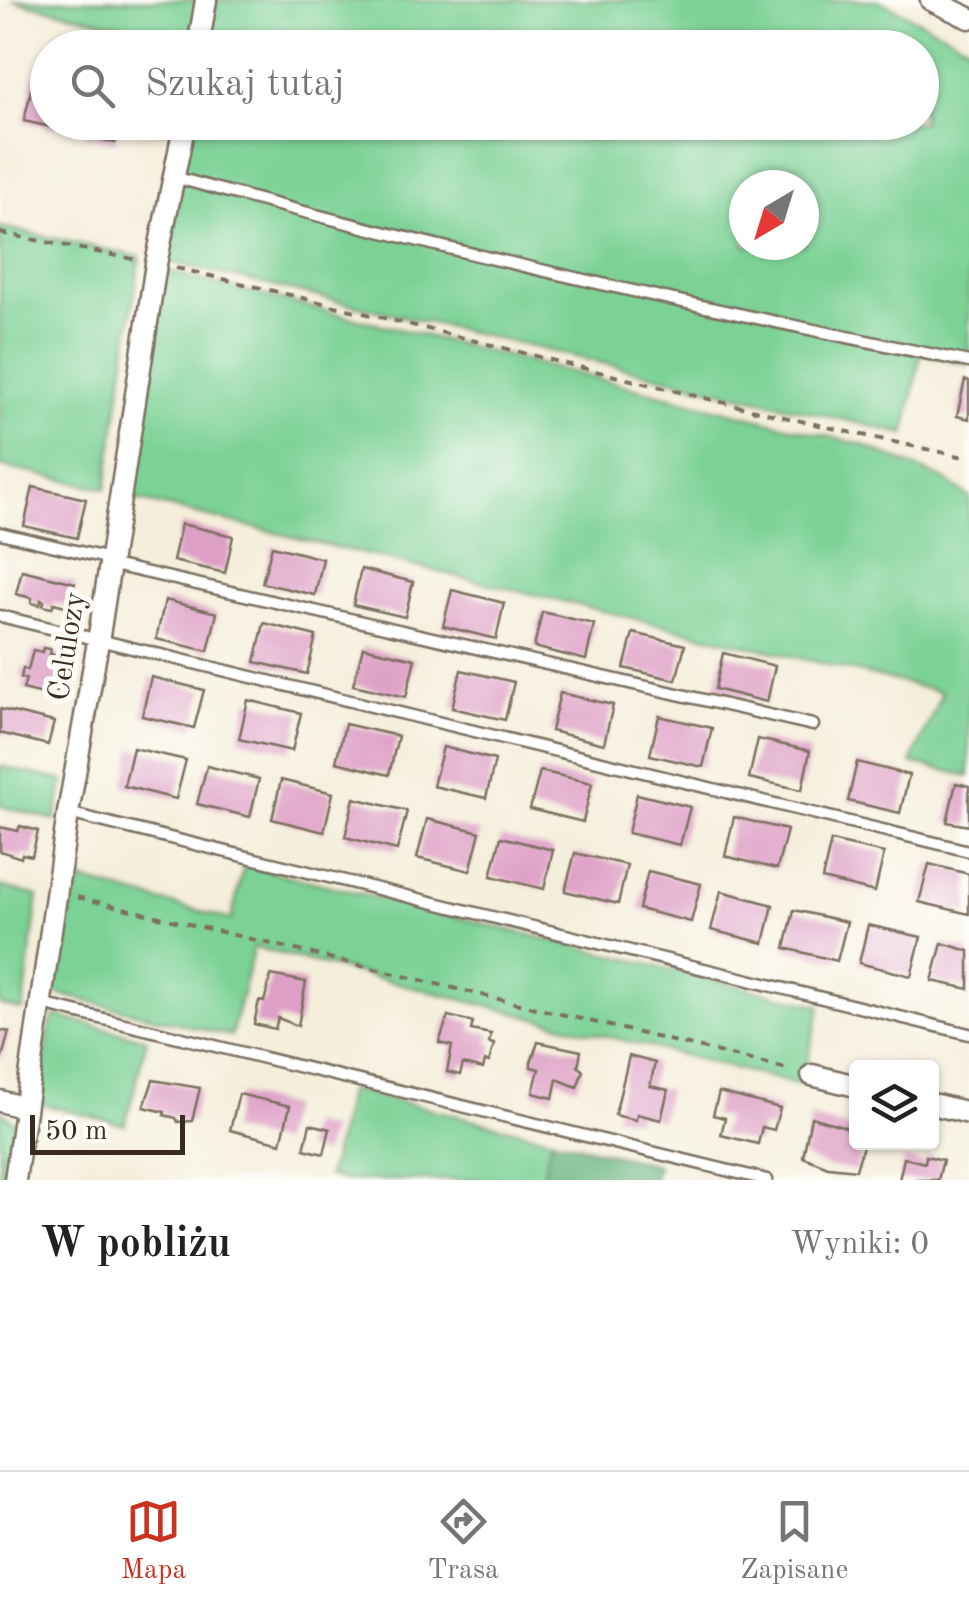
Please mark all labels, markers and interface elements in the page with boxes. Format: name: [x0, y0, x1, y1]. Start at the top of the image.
search box: [30, 30, 939, 140]
icon: search: [65, 58, 120, 113]
text: Szukaj tutaj: [145, 66, 345, 104]
north arrow: [729, 170, 819, 260]
street label: Celulozy: [45, 590, 91, 703]
map controls: [849, 1060, 939, 1150]
button: layers: [849, 1060, 939, 1150]
scale bar: [30, 1110, 185, 1154]
text: 50 m: [45, 1118, 108, 1146]
text: W pobliżu: [40, 1224, 231, 1266]
text: Wyniki: 0: [790, 1229, 929, 1261]
tab: Mapa: [121, 1494, 186, 1589]
tab: Trasa: [428, 1494, 499, 1589]
tab: Zapisane: [740, 1494, 848, 1589]

